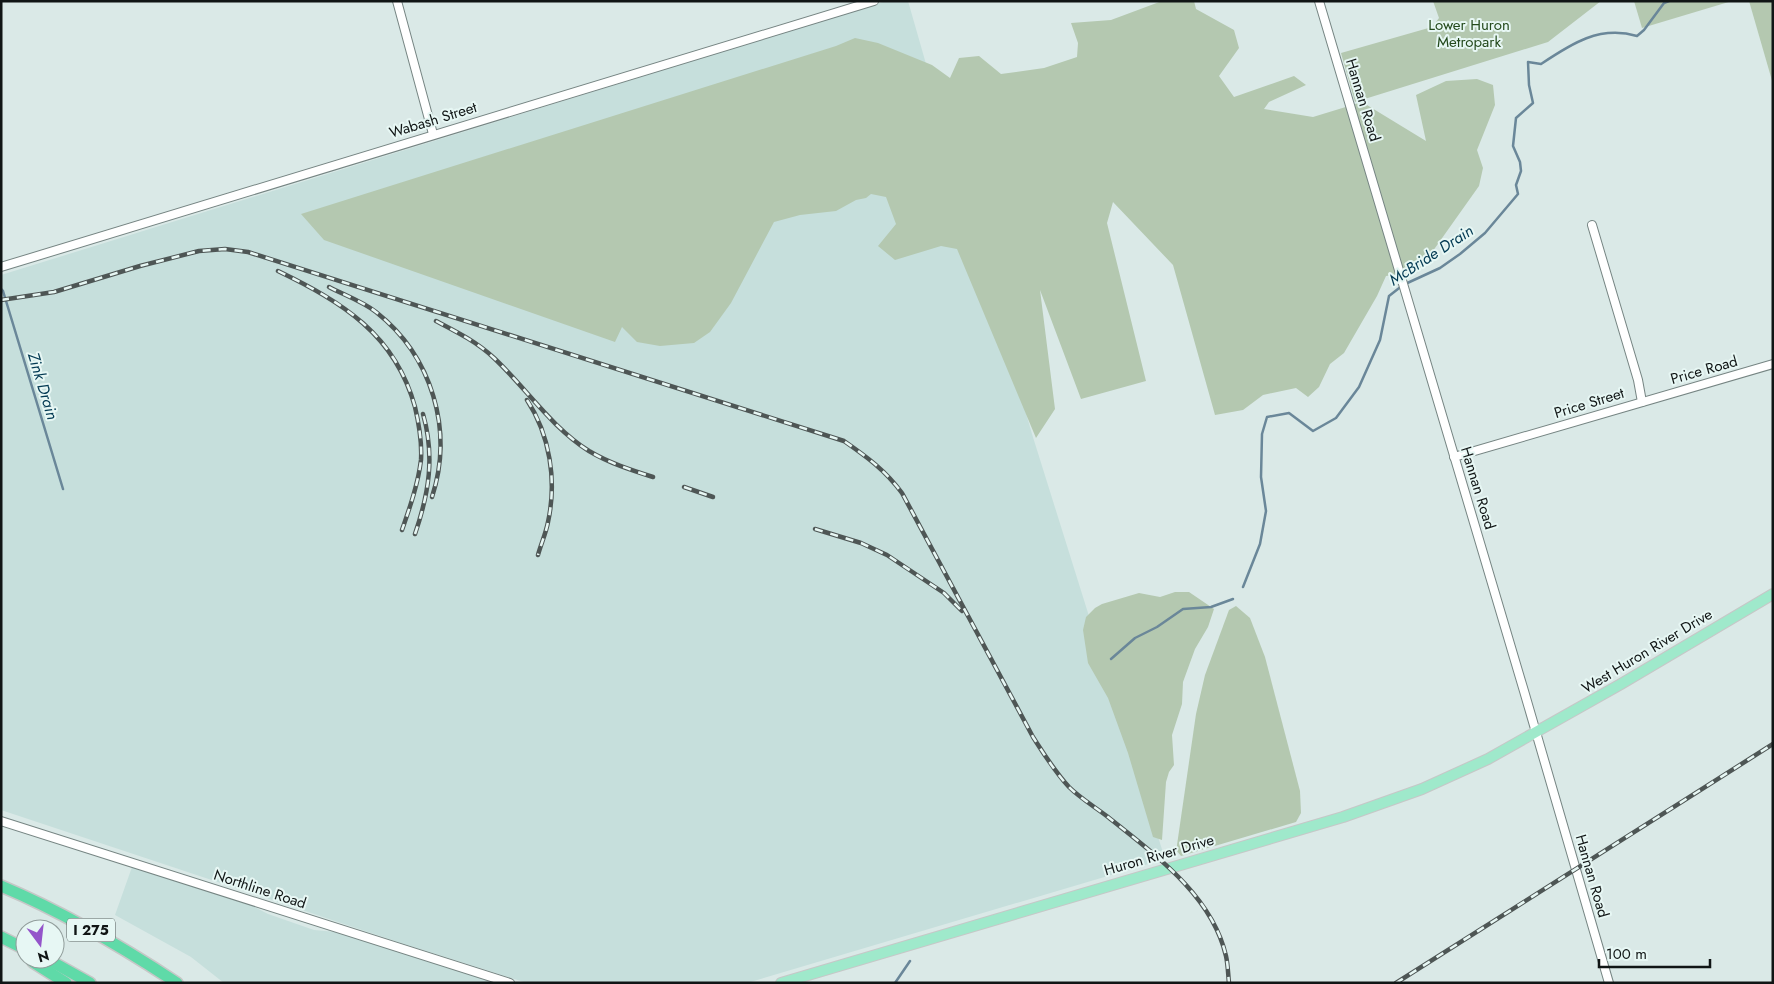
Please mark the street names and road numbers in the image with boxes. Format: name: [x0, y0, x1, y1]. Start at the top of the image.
street label: Hannan Road: [1340, 56, 1386, 144]
street label: Wabash Street: [386, 96, 480, 144]
street label: Price Road: [1668, 350, 1740, 390]
street label: Price Street: [1551, 382, 1627, 424]
street label: Hannan Road: [1455, 444, 1501, 532]
street label: West Huron River Drive: [1577, 603, 1717, 699]
street label: Huron River Drive: [1101, 829, 1217, 881]
street label: Hannan Road: [1570, 832, 1614, 920]
street label: Northline Road: [211, 864, 309, 914]
road number: I 275: [67, 918, 115, 942]

